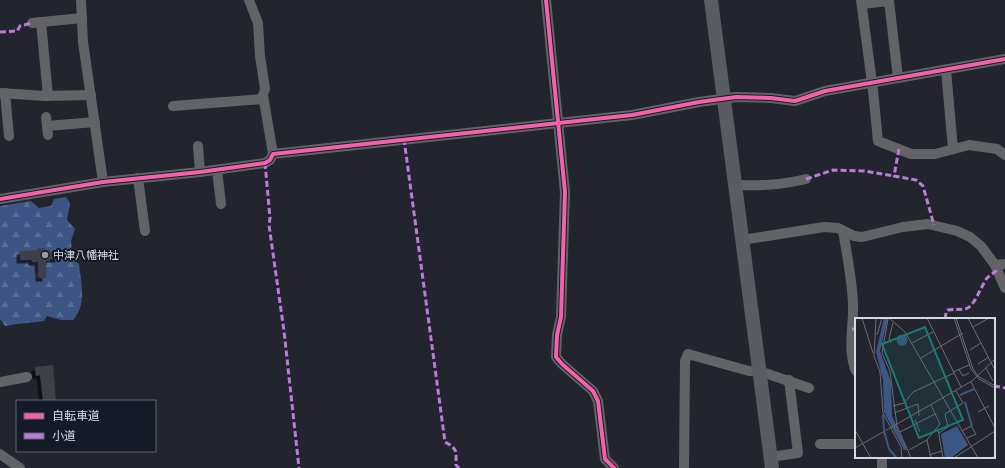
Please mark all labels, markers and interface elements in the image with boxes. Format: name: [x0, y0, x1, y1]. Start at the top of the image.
place label: 中津八幡神社: [53, 248, 119, 262]
marker: 中津八幡神社: [40, 250, 50, 260]
inset map: [855, 318, 995, 458]
legend: [16, 400, 156, 452]
text: 自転車道: [52, 408, 100, 423]
text: 小道: [52, 428, 76, 443]

